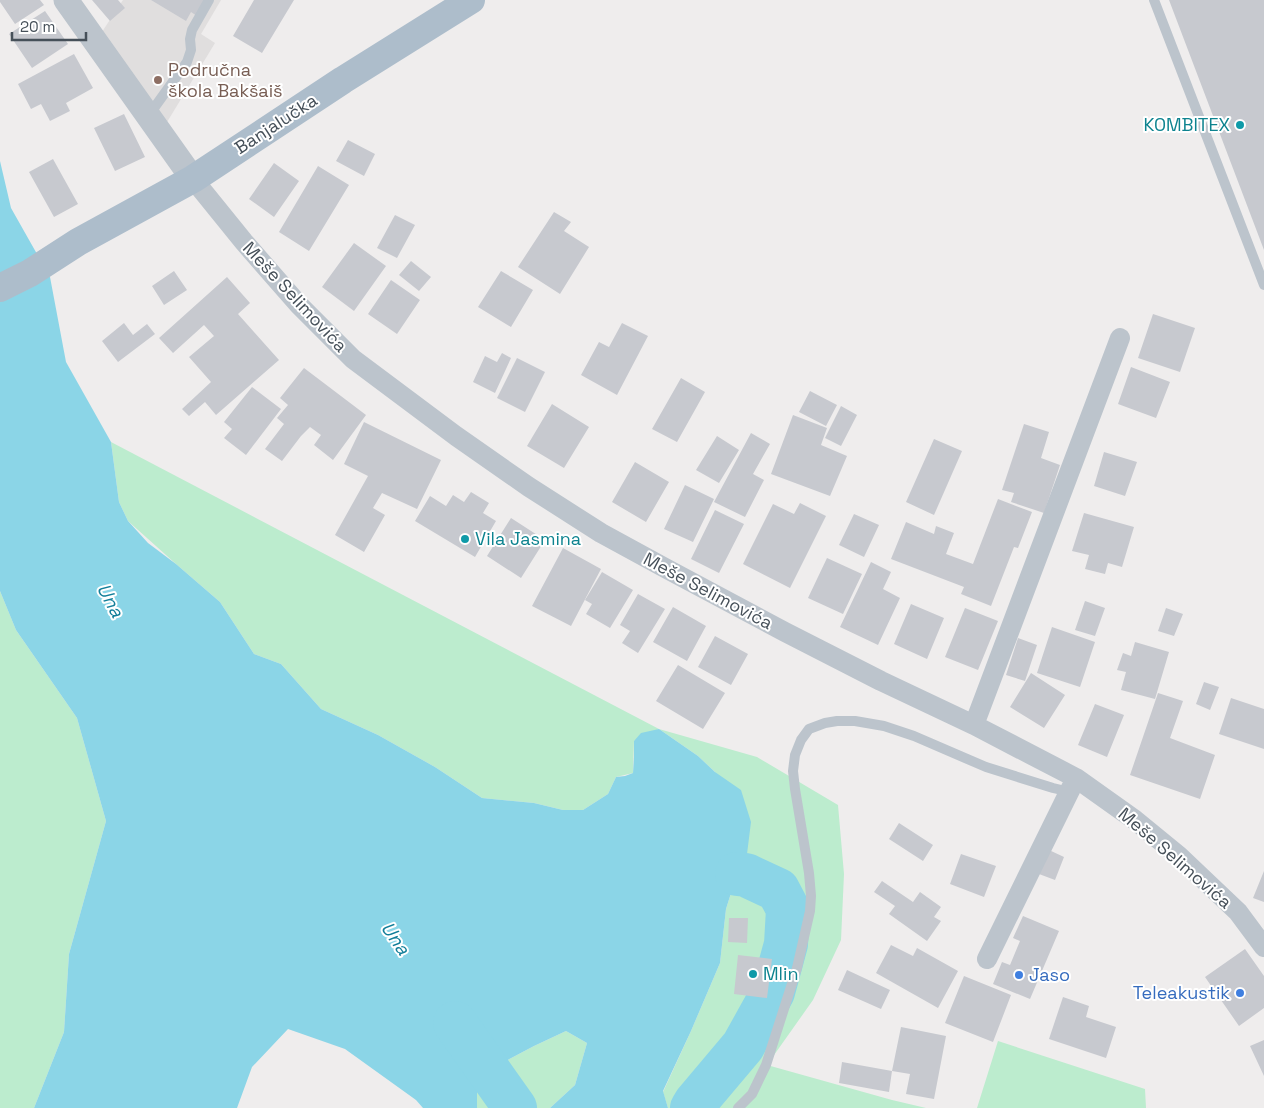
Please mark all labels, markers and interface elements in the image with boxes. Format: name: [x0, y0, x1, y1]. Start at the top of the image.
scale bar: [12, 10, 86, 42]
text: 20 m: [20, 17, 55, 36]
place label: Područna škola Bakšaiš: [168, 58, 283, 102]
marker: Područna škola Bakšaiš: [152, 74, 164, 86]
street label: Banjalučka: [230, 88, 321, 159]
place label: KOMBITEX: [1143, 113, 1230, 136]
marker: KOMBITEX: [1234, 119, 1246, 131]
street label: Meše Selimovića: [238, 237, 353, 357]
place label: Vila Jasmina: [475, 527, 581, 550]
marker: Vila Jasmina: [459, 533, 471, 545]
street label: Meše Selimovića: [640, 547, 777, 634]
water label: Una: [91, 579, 130, 622]
street label: Meše Selimovića: [1114, 802, 1237, 913]
water label: Una: [375, 917, 416, 960]
place label: Mlin: [763, 962, 798, 985]
place label: Jaso: [1029, 963, 1070, 986]
marker: Mlin: [747, 968, 759, 980]
marker: Jaso: [1013, 969, 1025, 981]
place label: Teleakustik: [1133, 981, 1230, 1004]
marker: Teleakustik: [1234, 987, 1246, 999]

